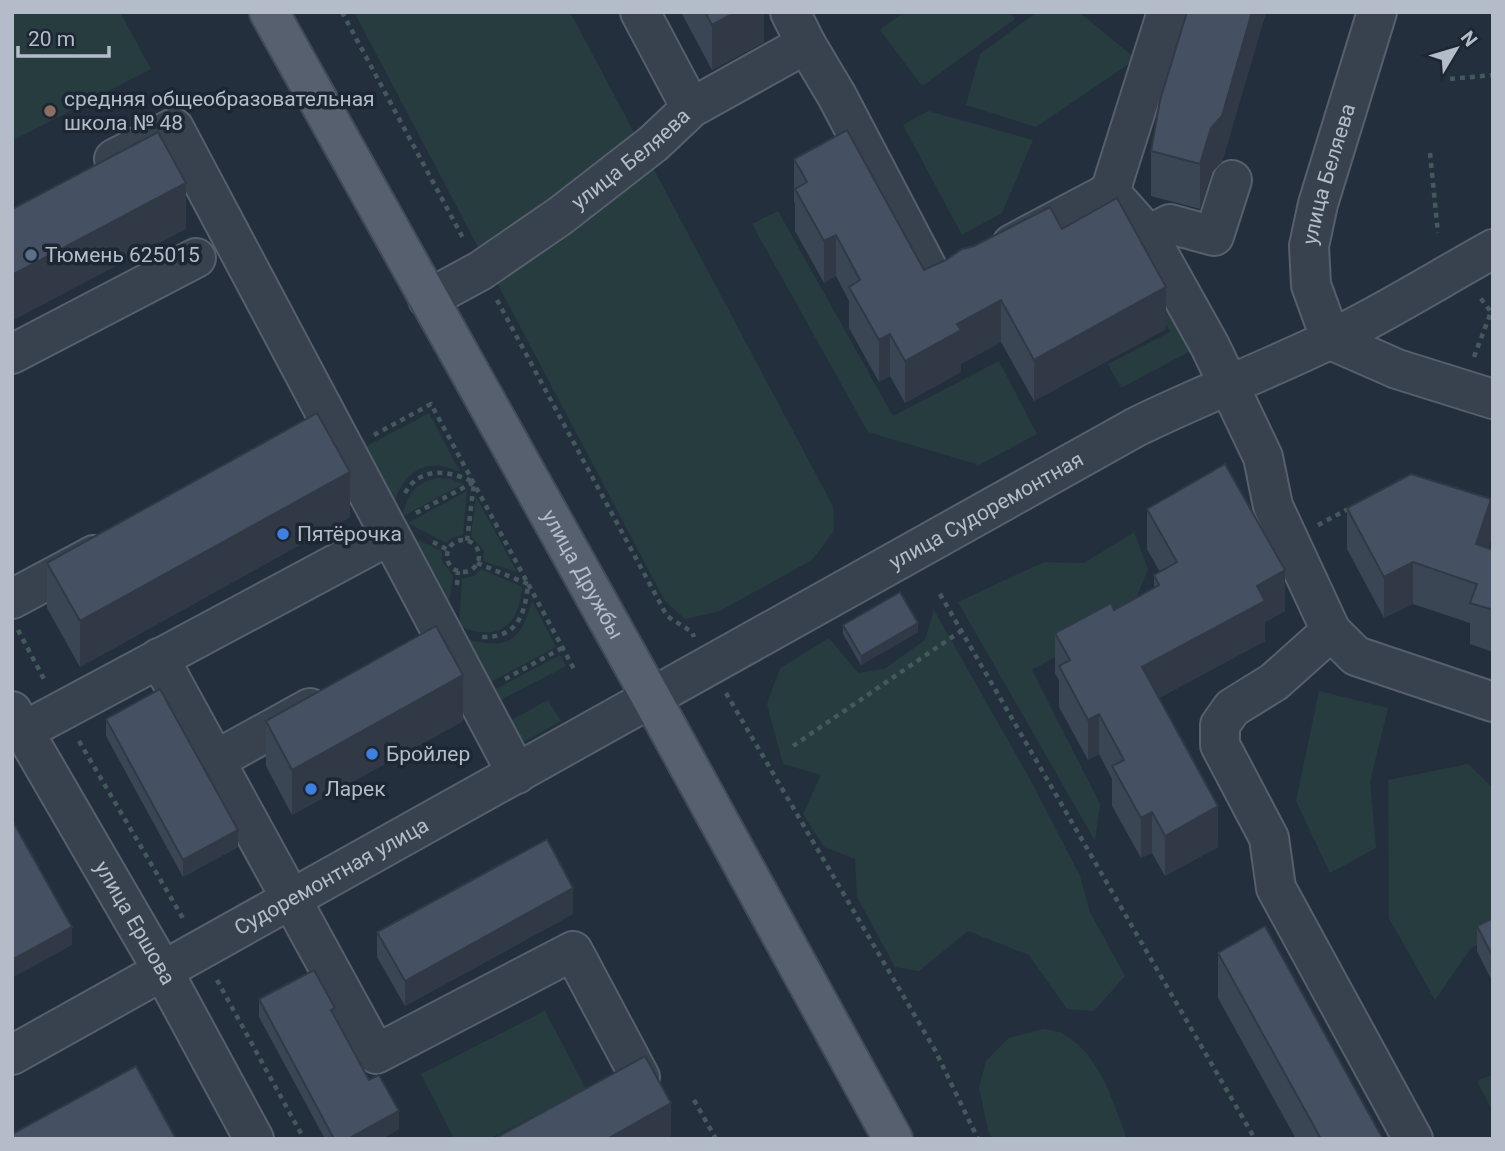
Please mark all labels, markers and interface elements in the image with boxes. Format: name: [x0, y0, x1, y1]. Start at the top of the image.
scale bar: [18, 14, 108, 58]
north arrow: [1421, 14, 1491, 84]
text: N: [1456, 26, 1482, 51]
text: 20 m: [28, 27, 75, 51]
place label: средняя общеобразовательная школа № 48: [64, 87, 375, 135]
street label: улица Беляева: [1298, 101, 1360, 247]
marker: средняя общеобразовательная школа № 48: [42, 103, 58, 119]
street label: улица Беляева: [567, 104, 695, 214]
place label: Тюмень 625015: [45, 243, 200, 267]
marker: Тюмень 625015: [23, 247, 39, 263]
street label: улица Судоремонтная: [885, 447, 1087, 574]
street label: улица Дружбы: [537, 506, 628, 643]
place label: Пятёрочка: [297, 522, 402, 546]
marker: Пятёрочка: [275, 526, 291, 542]
place label: Бройлер: [386, 742, 470, 766]
marker: Бройлер: [364, 746, 380, 762]
place label: Ларек: [325, 777, 386, 801]
marker: Ларек: [303, 781, 319, 797]
street label: Судоремонтная улица: [230, 813, 433, 940]
street label: улица Ершова: [90, 857, 180, 989]

